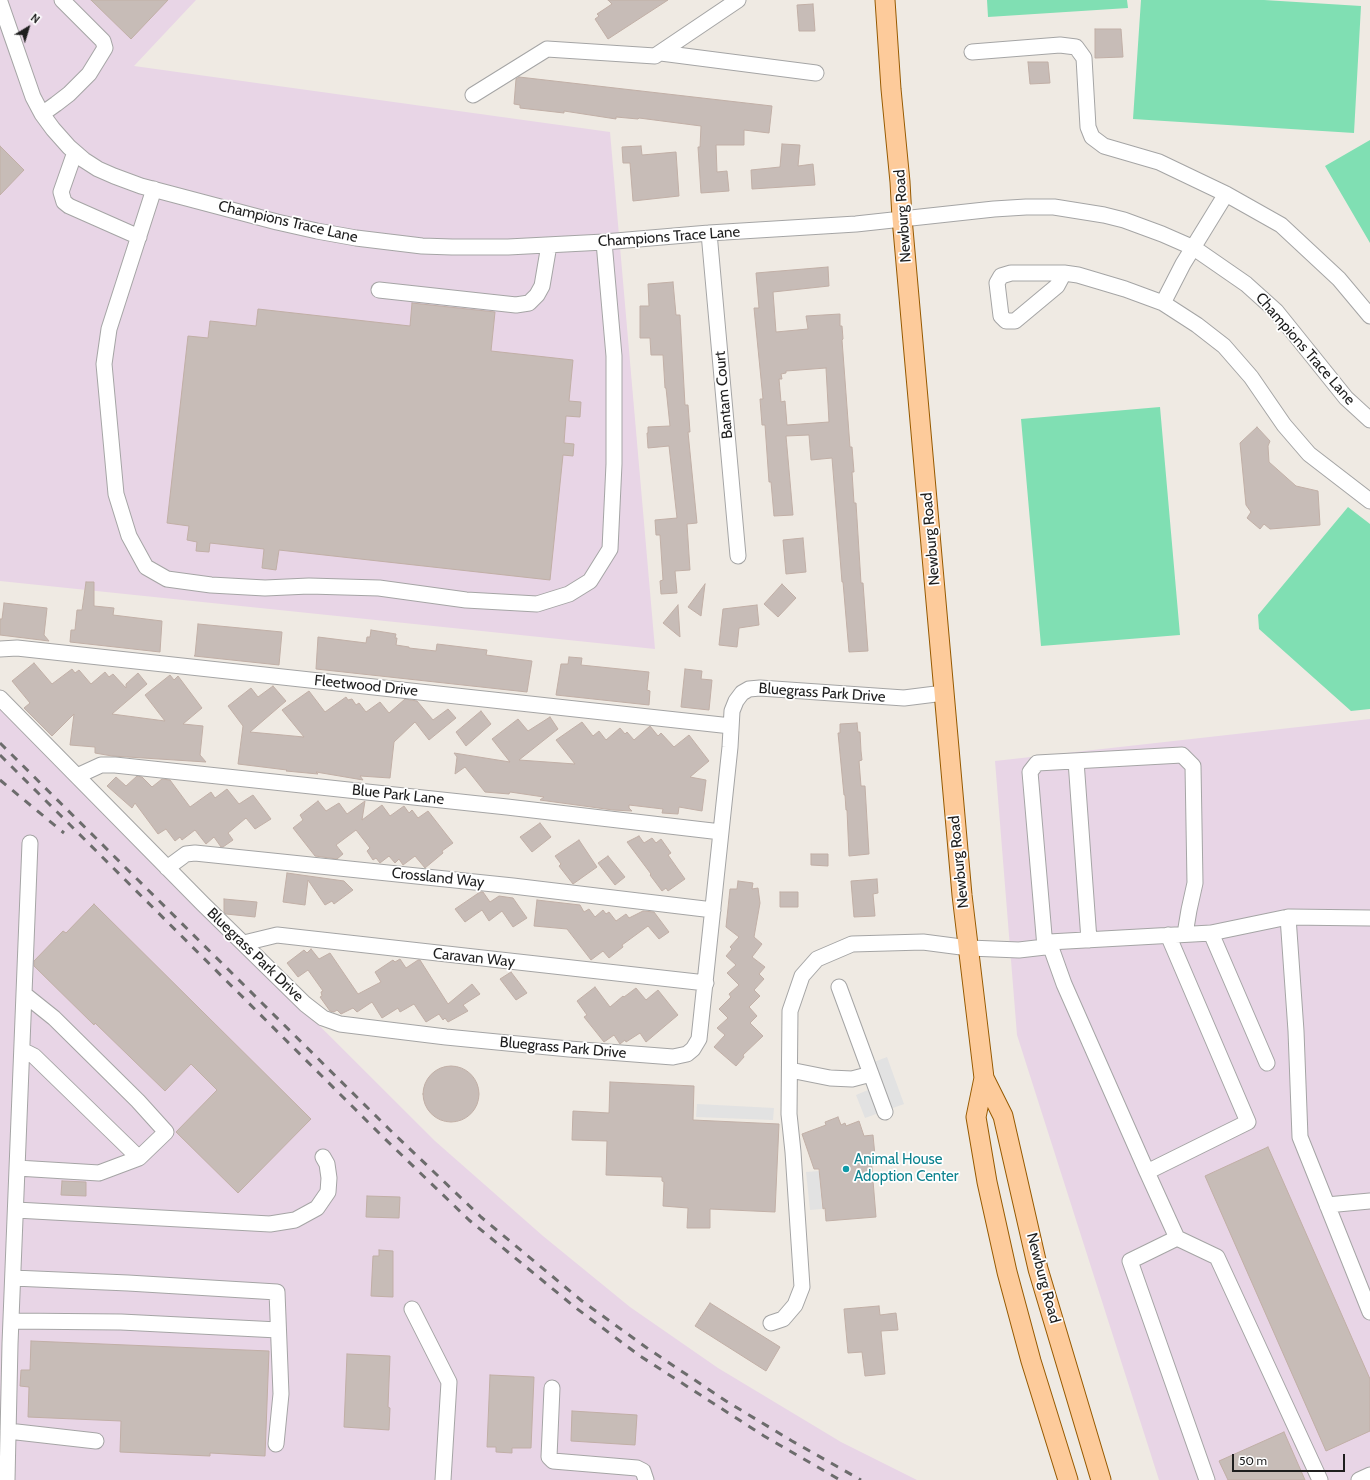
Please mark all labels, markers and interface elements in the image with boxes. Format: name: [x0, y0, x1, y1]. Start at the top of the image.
north arrow: [8, 8, 48, 48]
text: N: [28, 11, 43, 26]
street label: Newburg Road: [891, 169, 915, 263]
street label: Champions Trace Lane: [217, 197, 359, 247]
street label: Champions Trace Lane: [597, 223, 741, 251]
street label: Champions Trace Lane: [1251, 289, 1359, 409]
street label: Bantam Court: [711, 350, 737, 440]
street label: Newburg Road: [918, 492, 944, 586]
street label: Fleetwood Drive: [313, 672, 419, 700]
street label: Bluegrass Park Drive: [758, 680, 886, 706]
street label: Blue Park Lane: [351, 781, 445, 809]
street label: Newburg Road: [945, 815, 973, 909]
street label: Crossland Way: [391, 864, 485, 892]
street label: Bluegrass Park Drive: [203, 904, 307, 1006]
street label: Caravan Way: [432, 945, 516, 971]
street label: Bluegrass Park Drive: [499, 1033, 627, 1063]
place label: Animal House Adoption Center: [854, 1151, 959, 1186]
marker: Animal House Adoption Center: [841, 1164, 851, 1174]
street label: Newburg Road: [1022, 1231, 1064, 1325]
scale bar: [1234, 1446, 1347, 1472]
text: 50 m: [1239, 1453, 1267, 1468]

